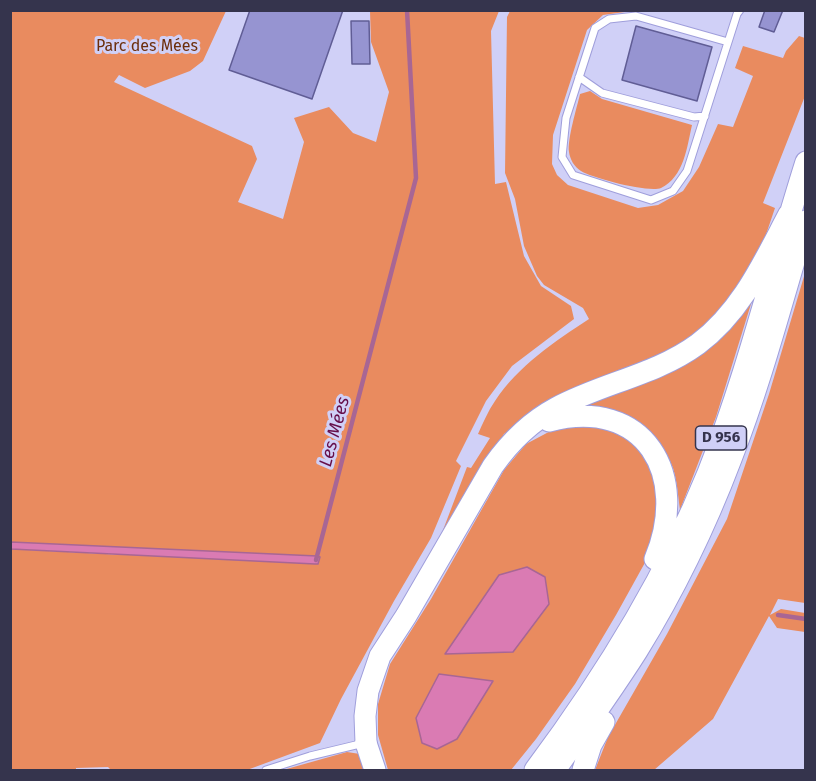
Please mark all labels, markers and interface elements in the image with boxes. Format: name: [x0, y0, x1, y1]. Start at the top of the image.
park label: Parc des Mées: [96, 37, 198, 57]
water label: Les Mées: [315, 395, 355, 469]
road number: D 956: [696, 426, 746, 450]

